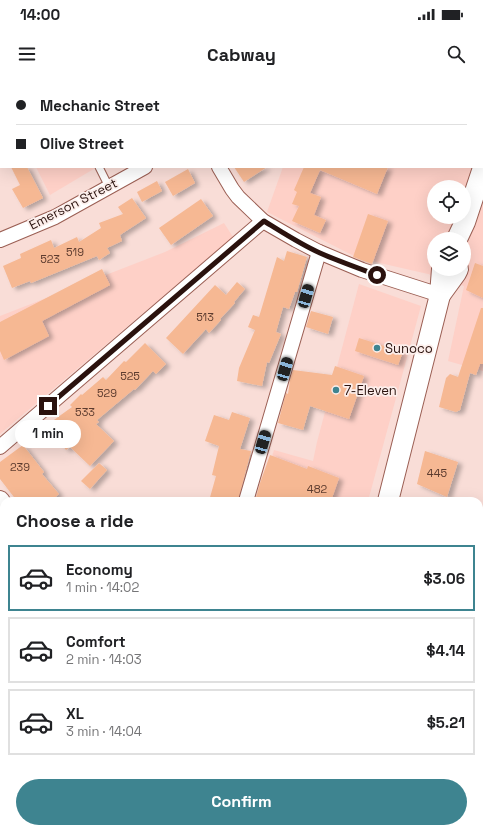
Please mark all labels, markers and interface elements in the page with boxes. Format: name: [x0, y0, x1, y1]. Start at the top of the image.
text: 14:00: [20, 5, 60, 24]
icon: menu: [16, 43, 38, 65]
text: Cabway: [207, 43, 276, 66]
icon: search: [445, 43, 467, 65]
text: Mechanic Street: [40, 96, 160, 115]
text: Olive Street: [40, 134, 124, 153]
street label: Emerson Street: [26, 174, 120, 234]
map controls: [427, 180, 471, 276]
button: locate: [427, 180, 471, 224]
button: layers: [427, 232, 471, 276]
house number: 519: [66, 245, 84, 259]
house number: 523: [40, 252, 60, 266]
route start: [368, 266, 386, 284]
car: [297, 283, 315, 309]
house number: 513: [196, 310, 214, 324]
place label: Sunoco: [385, 340, 433, 357]
marker: Sunoco: [372, 343, 382, 353]
car: [276, 356, 294, 382]
house number: 525: [120, 369, 140, 383]
place label: 7-Eleven: [344, 382, 397, 399]
marker: 7-Eleven: [331, 385, 341, 395]
house number: 529: [97, 386, 117, 400]
route end: [39, 397, 57, 415]
house number: 533: [75, 405, 95, 419]
callout: 1 min: [15, 420, 81, 448]
text: 1 min: [32, 425, 64, 442]
car: [254, 429, 272, 455]
house number: 239: [10, 460, 30, 474]
house number: 445: [427, 466, 448, 480]
house number: 482: [307, 482, 328, 496]
text: Choose a ride: [16, 509, 134, 532]
icon: car: [18, 560, 54, 596]
text: Economy: [66, 560, 133, 579]
text: $3.06: [424, 569, 465, 588]
text: 1 min · 14:02: [66, 579, 139, 596]
icon: car: [18, 632, 54, 668]
text: Comfort: [66, 632, 126, 651]
text: $4.14: [426, 641, 465, 660]
text: 2 min · 14:03: [66, 651, 142, 668]
icon: car: [18, 704, 54, 740]
text: XL: [66, 704, 84, 723]
text: $5.21: [427, 713, 465, 732]
text: 3 min · 14:04: [66, 723, 142, 740]
button: Confirm: [16, 779, 467, 825]

